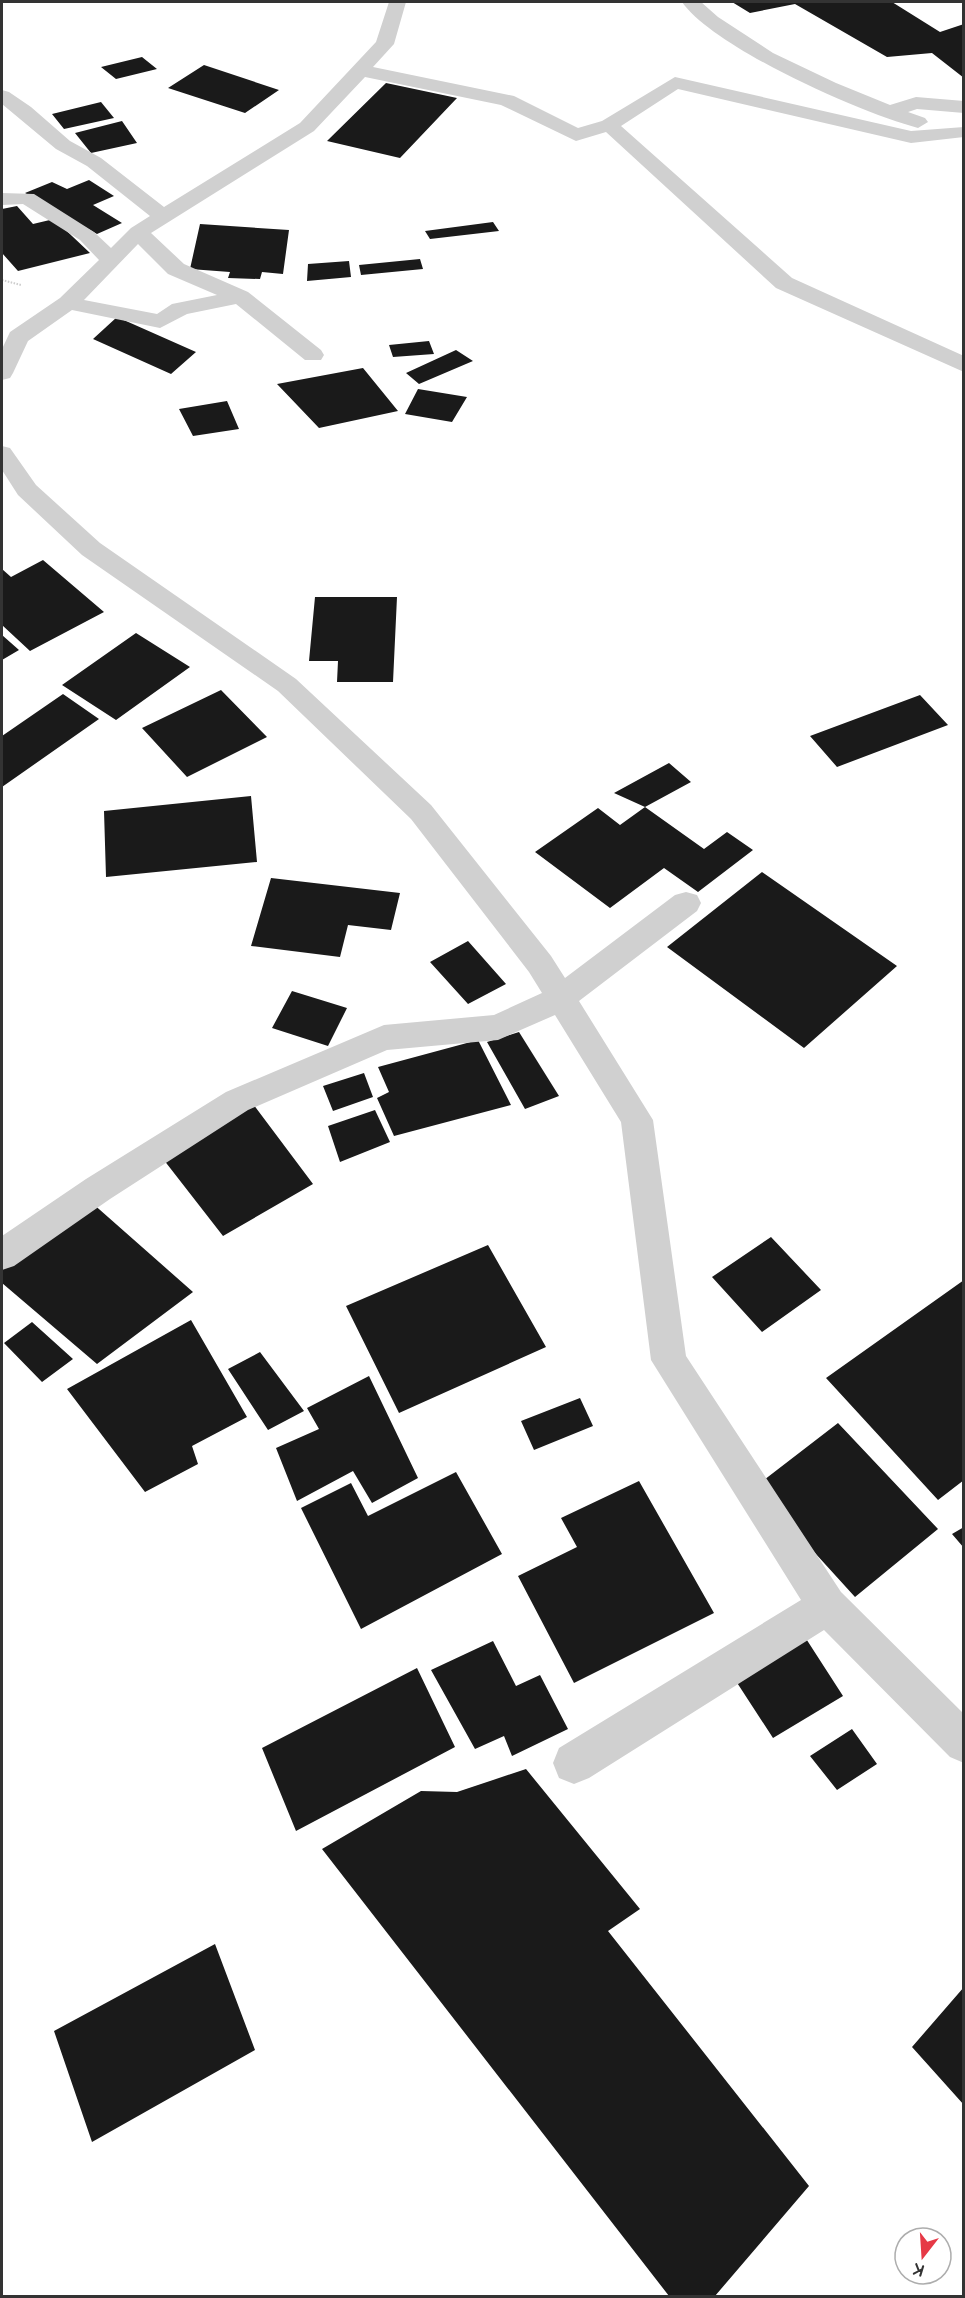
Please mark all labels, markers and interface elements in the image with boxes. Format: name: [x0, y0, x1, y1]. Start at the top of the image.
north arrow: [893, 2226, 953, 2286]
text: K: [911, 2258, 927, 2281]

